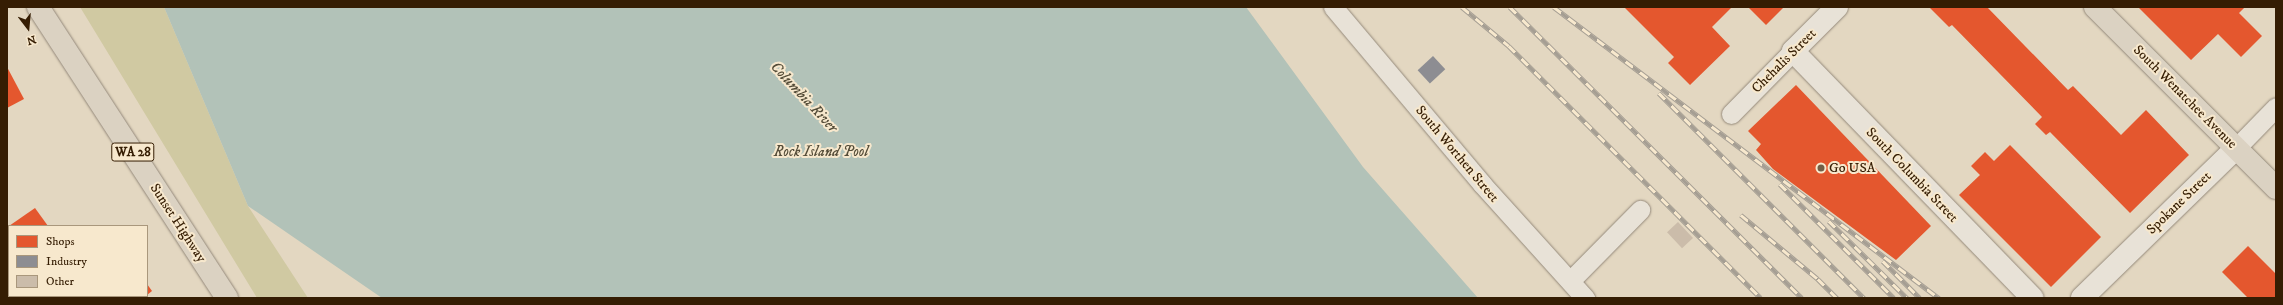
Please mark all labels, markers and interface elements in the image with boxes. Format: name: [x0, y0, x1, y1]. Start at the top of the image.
north arrow: [8, 8, 48, 48]
street label: Chehalis Street: [1748, 25, 1820, 97]
text: N: [25, 32, 38, 48]
street label: South Wenatchee Avenue: [2130, 42, 2240, 152]
water label: Columbia River: [767, 58, 841, 136]
street label: South Worthen Street: [1412, 102, 1502, 206]
street label: South Columbia Street: [1862, 124, 1962, 226]
road number: WA 28: [111, 141, 155, 163]
water label: Rock Island Pool: [774, 143, 868, 161]
place label: Go USA: [1829, 160, 1876, 176]
marker: Go USA: [1816, 163, 1826, 173]
street label: Spokane Street: [2143, 168, 2215, 238]
street label: Sunset Highway: [146, 181, 210, 265]
legend: [8, 225, 148, 297]
text: Shops: [46, 234, 74, 249]
text: Industry: [46, 254, 87, 269]
text: Other: [46, 274, 74, 289]

